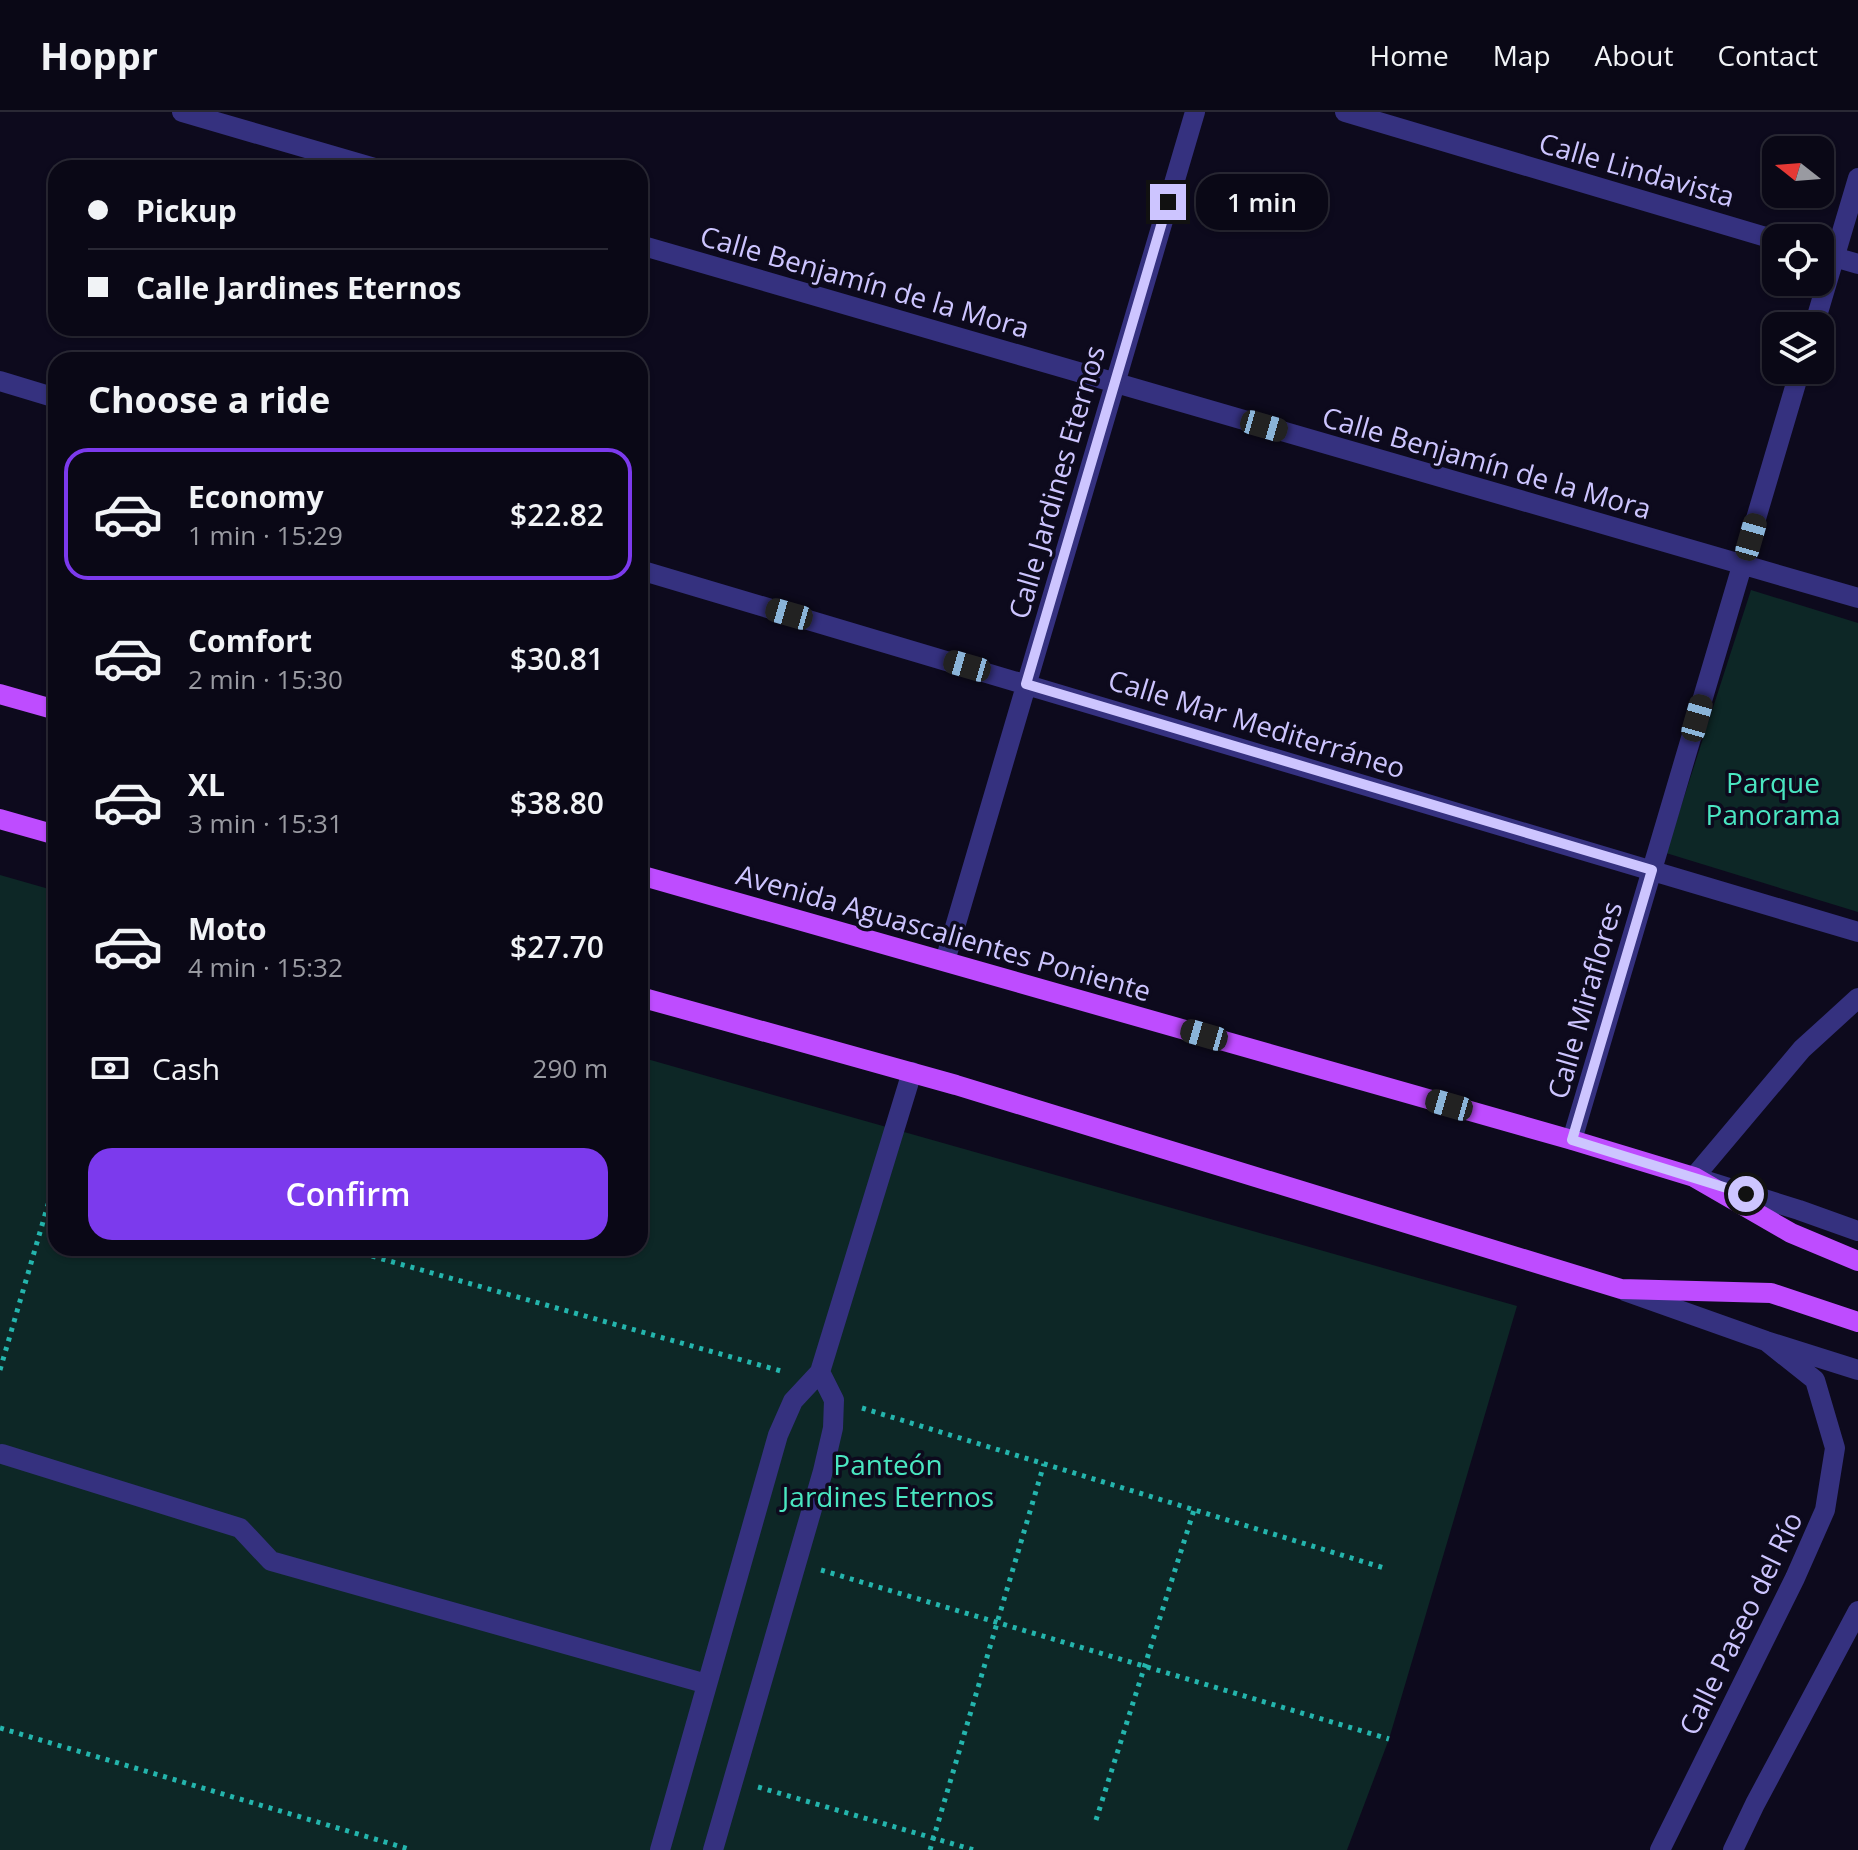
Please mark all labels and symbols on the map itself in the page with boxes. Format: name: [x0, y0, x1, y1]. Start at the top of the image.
street label: Calle Lindavista: [1535, 123, 1739, 215]
north arrow: [1762, 136, 1834, 208]
callout: 1 min: [1196, 174, 1328, 230]
route end: [1150, 184, 1186, 220]
street label: Calle Benjamín de la Mora: [696, 216, 1034, 346]
street label: Calle Jardines Eternos: [999, 341, 1113, 623]
street label: Calle Benjamín de la Mora: [1318, 397, 1656, 527]
car: [1238, 408, 1290, 444]
car: [1733, 511, 1769, 563]
car: [763, 596, 815, 632]
car: [941, 648, 993, 684]
street label: Calle Mar Mediterráneo: [1104, 660, 1410, 786]
car: [1679, 692, 1715, 744]
park label: Parque Panorama: [1706, 763, 1840, 833]
street label: Avenida Aguascalientes Poniente: [732, 855, 1156, 1009]
street label: Calle Miraflores: [1538, 897, 1630, 1103]
car: [1178, 1017, 1230, 1053]
car: [1423, 1087, 1475, 1123]
route start: [1728, 1176, 1764, 1212]
park label: Panteón Jardines Eternos: [779, 1445, 994, 1515]
street label: Calle Paseo del Río: [1669, 1505, 1811, 1741]

